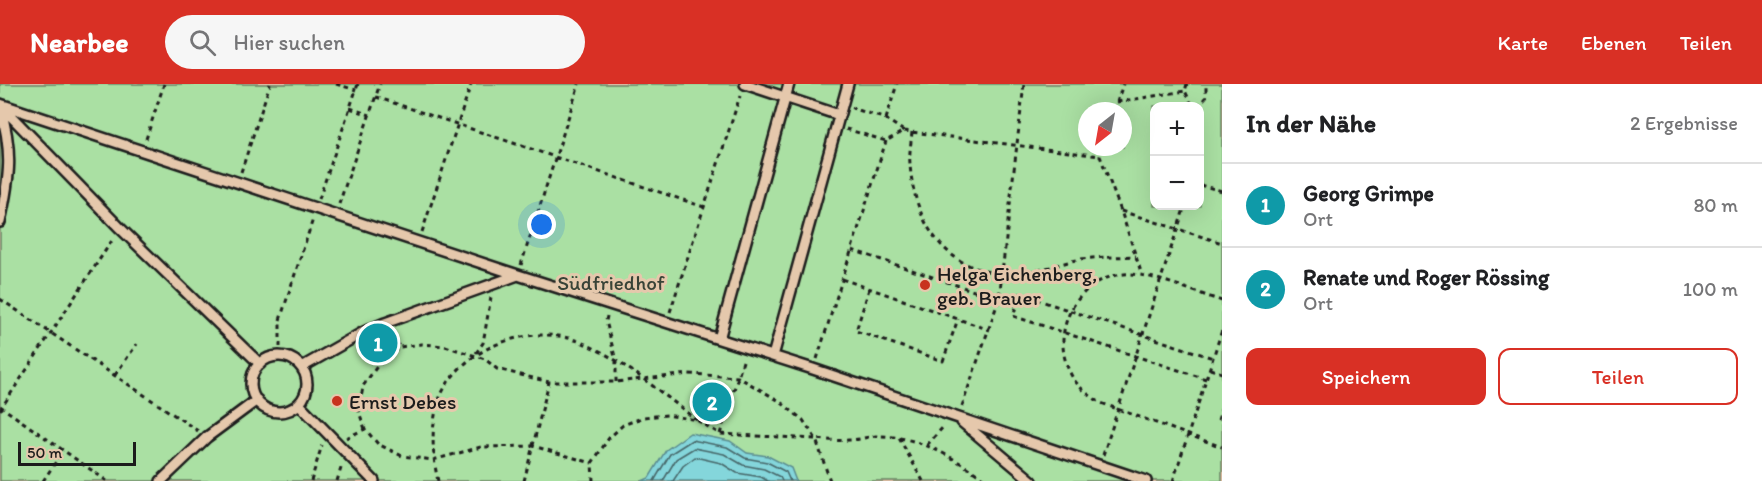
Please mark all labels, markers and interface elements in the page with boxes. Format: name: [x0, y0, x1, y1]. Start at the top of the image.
search box: [165, 15, 585, 69]
text: Nearbee: [30, 25, 129, 59]
icon: search: [186, 26, 219, 59]
text: Hier suchen: [234, 29, 345, 56]
text: Karte: [1498, 30, 1548, 55]
text: Ebenen: [1581, 30, 1647, 55]
text: Teilen: [1680, 30, 1732, 55]
north arrow: [1078, 102, 1132, 156]
map controls: [1150, 102, 1204, 210]
button: +: [1150, 102, 1204, 156]
text: In der Nähe: [1246, 107, 1376, 139]
text: 2 Ergebnisse: [1630, 111, 1738, 135]
button: −: [1150, 156, 1204, 210]
text: Georg Grimpe: [1303, 180, 1434, 207]
text: 1: [1261, 193, 1270, 217]
text: 80 m: [1693, 193, 1738, 217]
text: Ort: [1303, 207, 1333, 231]
your location: [527, 210, 556, 239]
place label: Helga Eichenberg, geb. Brauer: [937, 261, 1097, 310]
text: Renate und Roger Rössing: [1303, 264, 1549, 291]
park label: Südfriedhof: [557, 270, 665, 295]
text: 2: [1260, 277, 1271, 301]
text: 100 m: [1683, 277, 1738, 301]
marker: Helga Eichenberg, geb. Brauer: [918, 278, 932, 292]
text: Ort: [1303, 291, 1333, 315]
pin: 1: [358, 320, 398, 366]
button: Speichern: [1246, 348, 1486, 405]
button: Teilen: [1498, 348, 1738, 405]
pin: 2: [692, 380, 732, 424]
place label: Ernst Debes: [349, 389, 456, 414]
marker: Ernst Debes: [330, 394, 344, 408]
scale bar: [18, 439, 136, 466]
text: 50 m: [27, 443, 62, 462]

